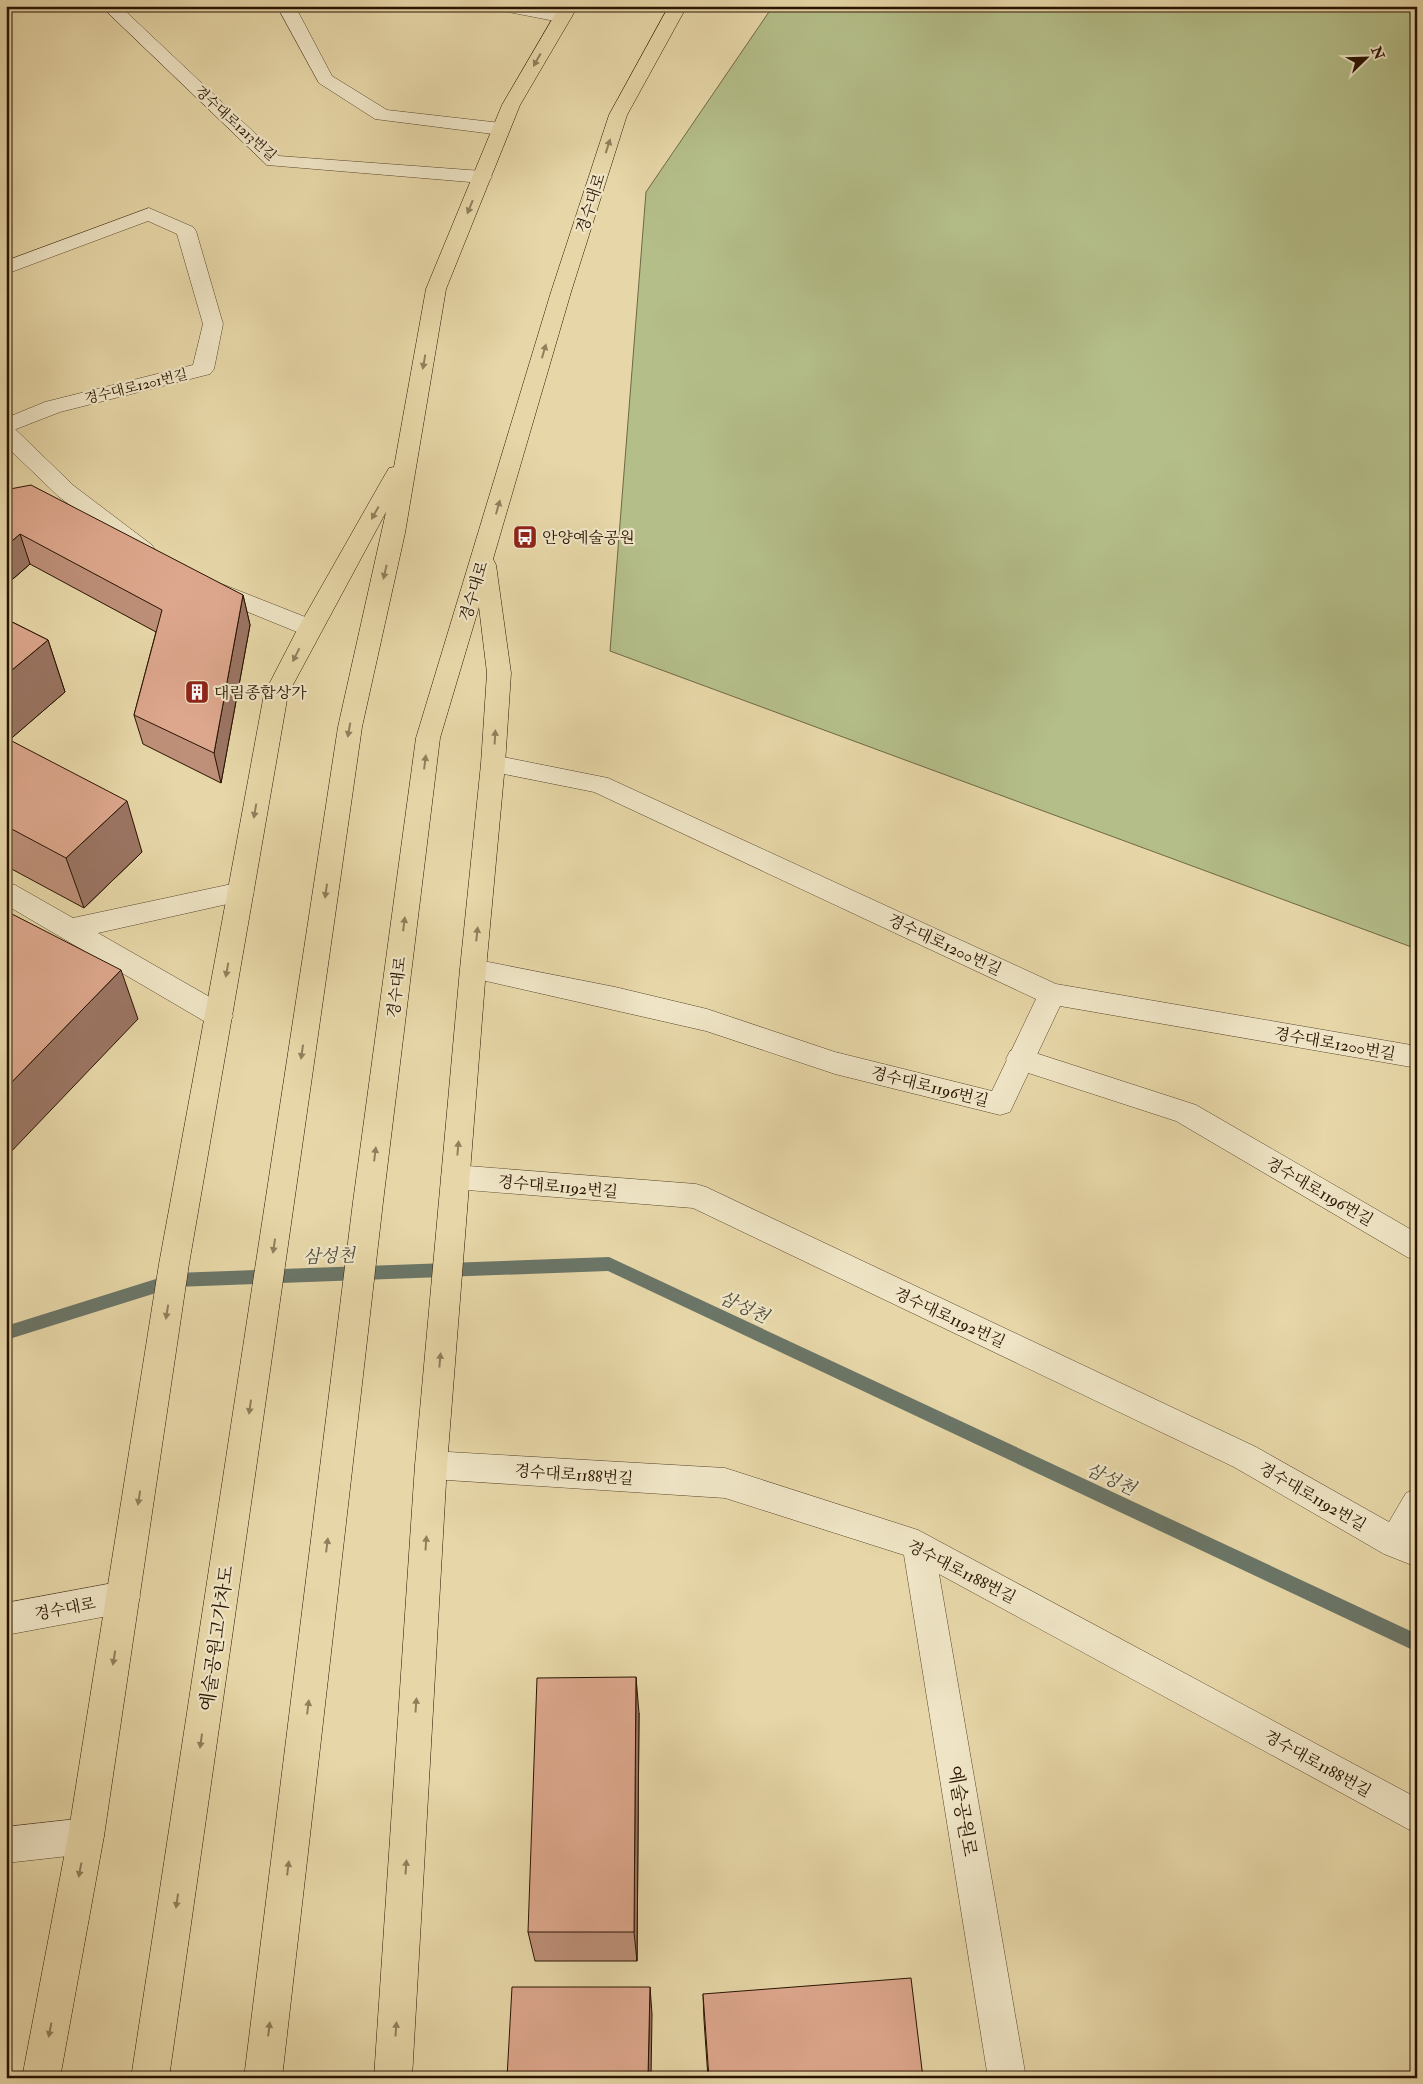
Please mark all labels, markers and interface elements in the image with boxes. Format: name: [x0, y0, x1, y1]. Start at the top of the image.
north arrow: [1340, 32, 1390, 82]
text: N: [1367, 43, 1388, 63]
one-way arrow: [533, 52, 541, 67]
street label: 경수대로1213번길: [191, 82, 280, 164]
one-way arrow: [604, 138, 612, 153]
street label: 경수대로: [572, 170, 610, 236]
one-way arrow: [465, 200, 473, 214]
one-way arrow: [540, 344, 548, 359]
one-way arrow: [419, 355, 427, 371]
street label: 경수대로1201번길: [83, 365, 189, 407]
one-way arrow: [494, 499, 502, 514]
one-way arrow: [371, 505, 379, 520]
bus stop icon: 안양예술공원: [512, 524, 538, 550]
place label: 안양예술공원: [542, 528, 635, 548]
street label: 경수대로: [455, 558, 493, 624]
one-way arrow: [381, 564, 389, 579]
one-way arrow: [292, 648, 300, 662]
building icon: 대림종합상가: [184, 679, 210, 705]
place label: 대림종합상가: [214, 683, 307, 703]
one-way arrow: [345, 722, 353, 738]
one-way arrow: [491, 729, 499, 745]
one-way arrow: [421, 754, 429, 770]
one-way arrow: [251, 803, 259, 819]
one-way arrow: [322, 883, 330, 899]
street label: 경수대로1200번길: [885, 910, 1005, 980]
one-way arrow: [400, 915, 408, 931]
one-way arrow: [473, 925, 481, 941]
street label: 경수대로: [383, 955, 411, 1019]
one-way arrow: [222, 963, 230, 979]
street label: 경수대로1200번길: [1273, 1023, 1397, 1065]
one-way arrow: [298, 1044, 306, 1060]
street label: 경수대로1196번길: [869, 1063, 991, 1111]
one-way arrow: [454, 1140, 462, 1156]
one-way arrow: [371, 1146, 379, 1162]
street label: 경수대로1196번길: [1262, 1153, 1377, 1231]
street label: 경수대로1192번길: [497, 1172, 619, 1202]
one-way arrow: [270, 1238, 278, 1254]
water label: 삼성천: [303, 1244, 357, 1269]
street label: 경수대로1192번길: [891, 1283, 1008, 1352]
water label: 삼성천: [715, 1286, 774, 1330]
one-way arrow: [163, 1305, 171, 1321]
one-way arrow: [436, 1352, 444, 1368]
one-way arrow: [246, 1399, 254, 1415]
water label: 삼성천: [1082, 1458, 1141, 1502]
street label: 경수대로1192번길: [1255, 1458, 1370, 1536]
street label: 경수대로1188번길: [514, 1461, 634, 1489]
one-way arrow: [135, 1490, 143, 1506]
one-way arrow: [423, 1534, 431, 1550]
street label: 경수대로1188번길: [904, 1536, 1019, 1608]
one-way arrow: [323, 1537, 331, 1553]
street label: 예술공원고가차도: [195, 1564, 239, 1713]
street label: 경수대로: [33, 1593, 98, 1625]
one-way arrow: [110, 1651, 118, 1667]
one-way arrow: [413, 1696, 421, 1712]
one-way arrow: [304, 1698, 312, 1714]
street label: 경수대로1188번길: [1261, 1726, 1374, 1802]
one-way arrow: [196, 1733, 204, 1749]
street label: 예술공원로: [942, 1764, 982, 1858]
one-way arrow: [403, 1859, 411, 1875]
one-way arrow: [285, 1860, 293, 1876]
one-way arrow: [76, 1863, 84, 1878]
one-way arrow: [172, 1894, 180, 1910]
one-way arrow: [265, 2021, 273, 2037]
one-way arrow: [393, 2021, 401, 2037]
one-way arrow: [46, 2023, 54, 2039]

